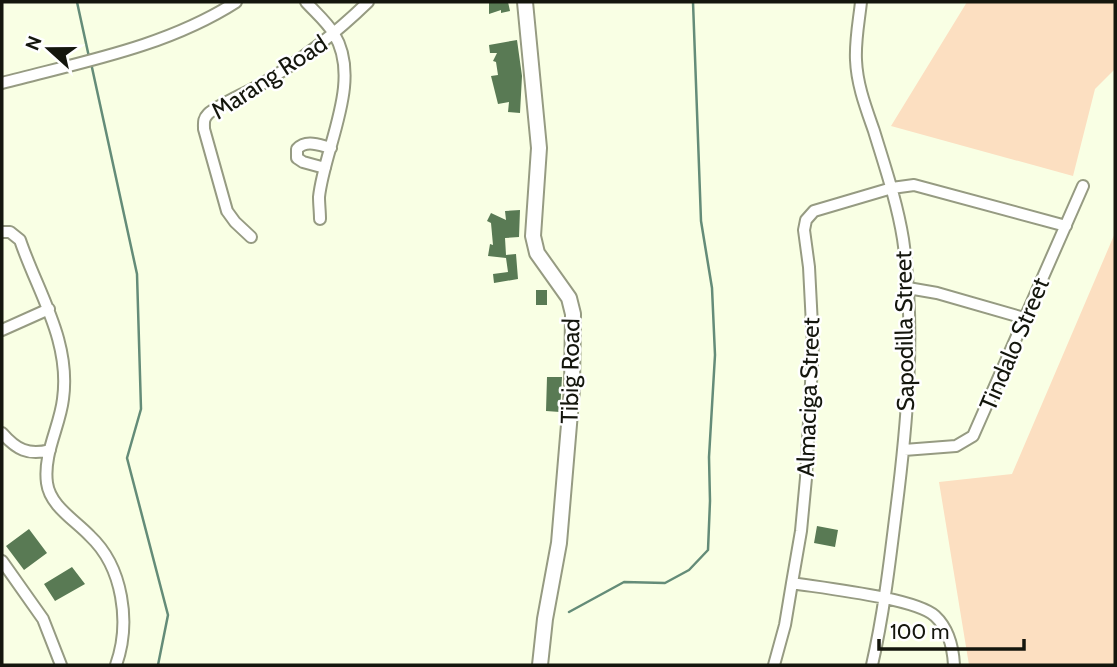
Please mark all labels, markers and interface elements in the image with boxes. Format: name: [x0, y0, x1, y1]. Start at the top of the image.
north arrow: [14, 14, 84, 84]
street label: Marang Road: [205, 29, 333, 125]
text: N: [20, 33, 47, 53]
street label: Sapodilla Street: [888, 251, 920, 411]
street label: Tindalo Street: [973, 273, 1055, 415]
street label: Almaciga Street: [791, 317, 825, 477]
street label: Tibig Road: [555, 318, 585, 424]
scale bar: [879, 608, 1024, 652]
text: 100 m: [890, 619, 949, 644]

